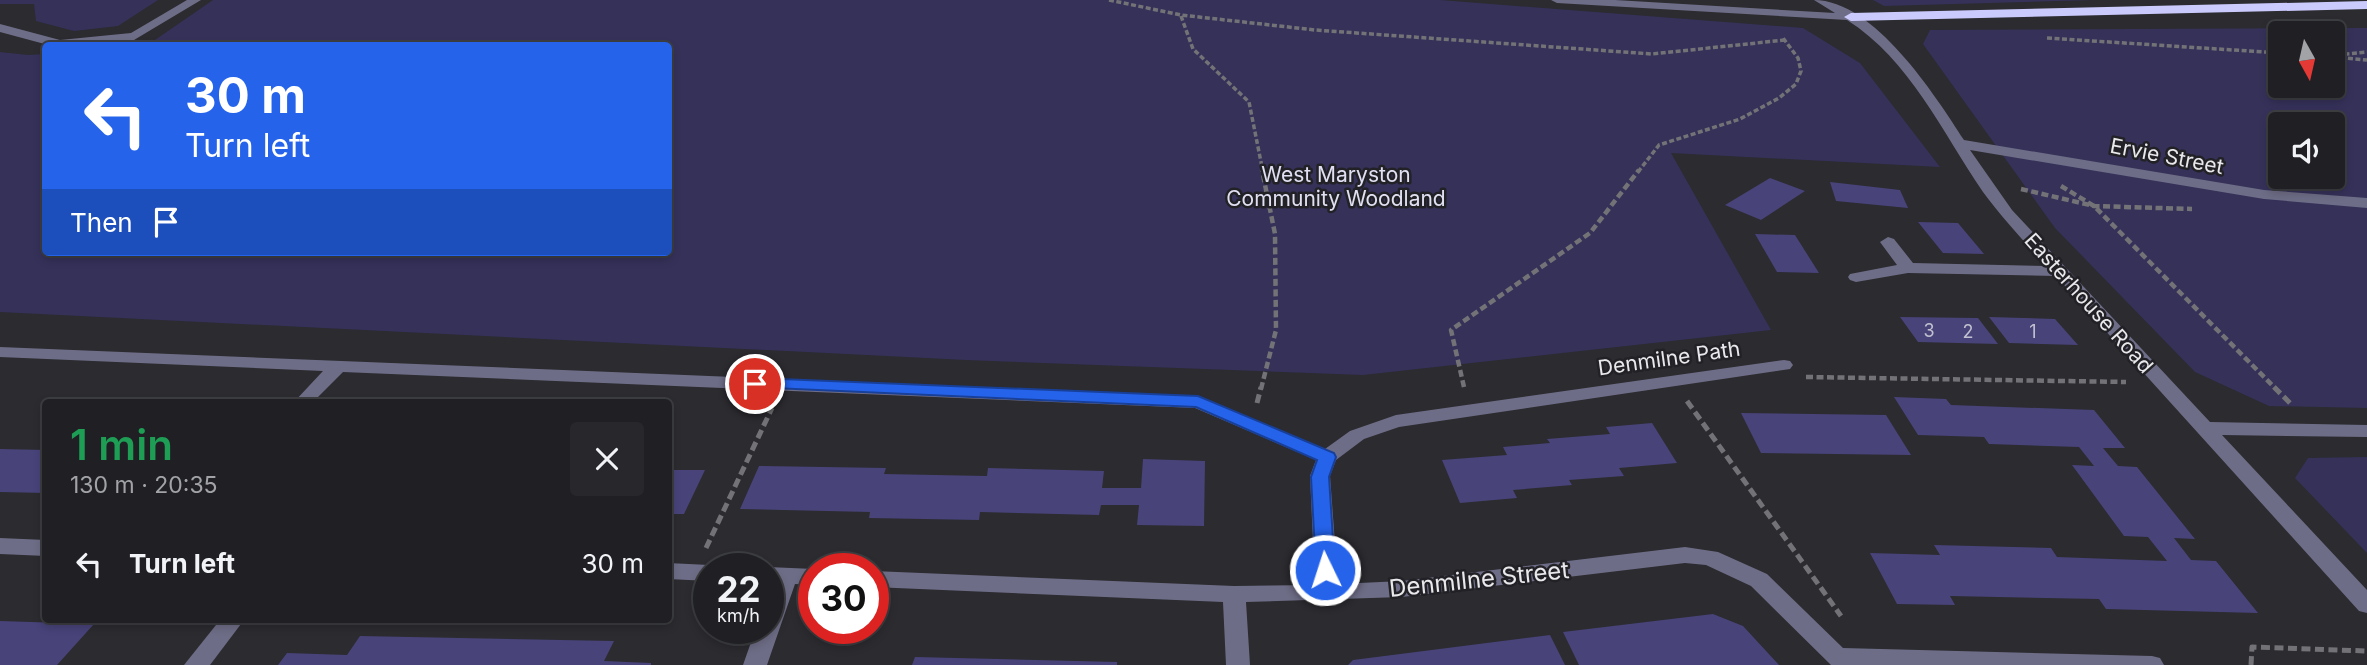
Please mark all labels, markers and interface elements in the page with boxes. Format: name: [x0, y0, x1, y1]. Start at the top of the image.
north arrow: [2268, 21, 2345, 98]
map controls: [2268, 21, 2345, 189]
text: 30 m: [185, 66, 306, 125]
icon: left: [70, 70, 161, 161]
button: sound: [2268, 112, 2345, 189]
text: Turn left: [185, 126, 310, 165]
street label: Ervie Street: [2108, 133, 2226, 179]
park label: West Maryston Community Woodland: [1226, 162, 1446, 211]
icon: arrive: [147, 203, 185, 241]
text: Then: [70, 207, 133, 238]
street label: Easterhouse Road: [2019, 228, 2159, 378]
house number: 3: [1923, 320, 1935, 341]
house number: 2: [1963, 321, 1973, 342]
house number: 1: [2029, 321, 2037, 342]
street label: Denmilne Path: [1596, 336, 1742, 380]
pin: [725, 354, 785, 414]
icon: arrive: [736, 365, 774, 403]
text: 1 min: [70, 419, 173, 470]
button: close: [570, 422, 644, 496]
text: 130 m · 20:35: [70, 471, 218, 499]
position arrow: [1288, 533, 1362, 607]
icon: left: [70, 545, 108, 583]
text: Turn left: [129, 548, 235, 579]
text: 30 m: [581, 548, 644, 579]
speed limit sign: 30: [798, 553, 889, 644]
street label: Denmilne Street: [1388, 555, 1571, 603]
text: 22: [716, 568, 761, 610]
text: km/h: [717, 605, 760, 626]

